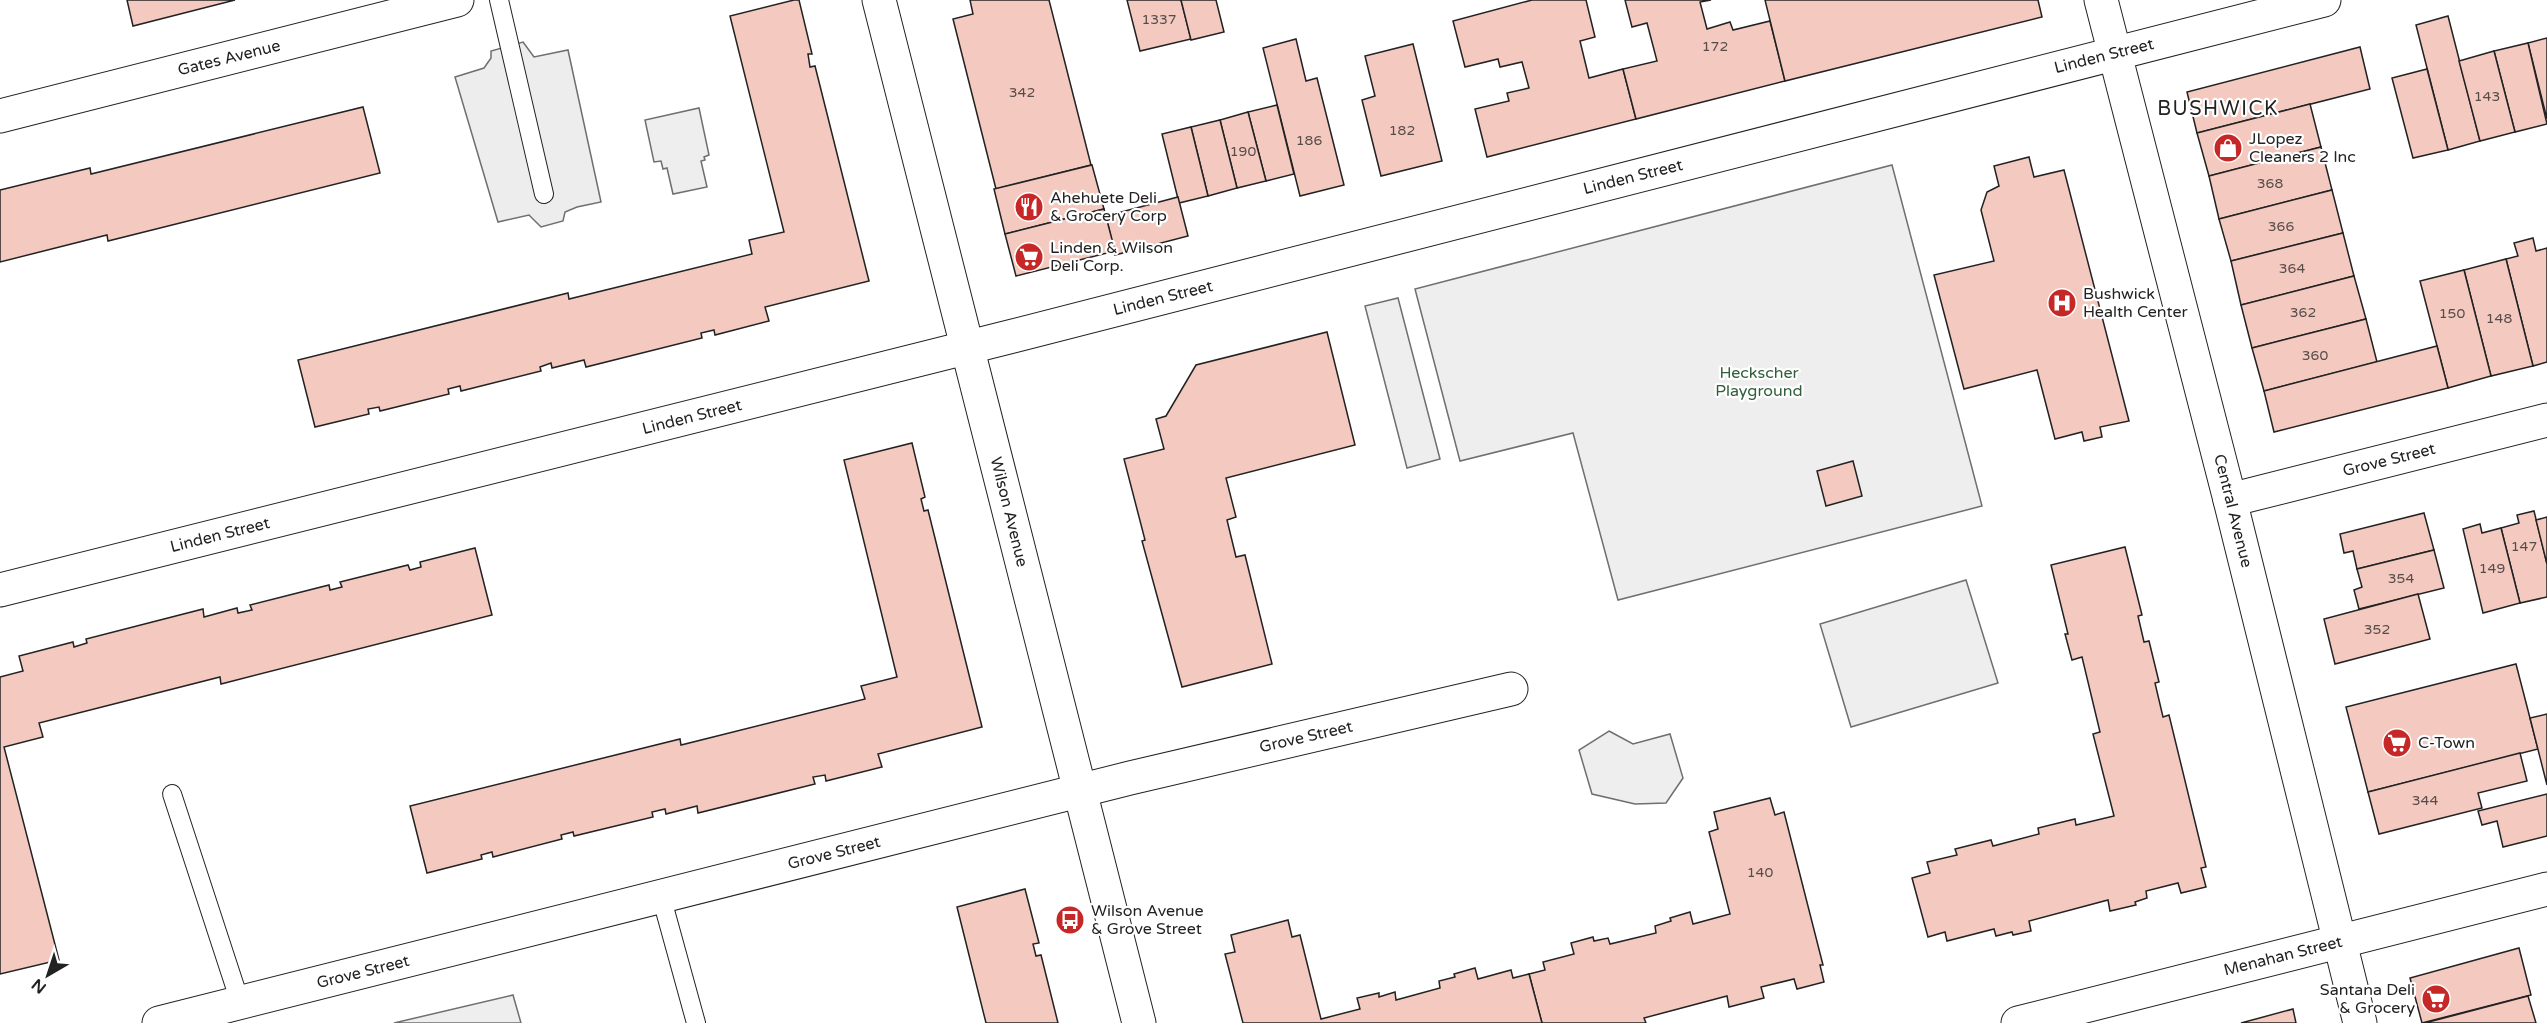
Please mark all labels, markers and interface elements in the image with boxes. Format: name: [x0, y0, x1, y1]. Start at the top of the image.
house number: 1337: [1141, 11, 1177, 28]
street label: Linden Street: [2052, 34, 2156, 78]
street label: Gates Avenue: [176, 36, 282, 80]
house number: 172: [1702, 38, 1728, 55]
house number: 342: [1009, 84, 1035, 101]
house number: 143: [2474, 88, 2500, 105]
district label: BUSHWICK: [2157, 97, 2279, 121]
house number: 182: [1389, 122, 1415, 139]
place label: JLopez Cleaners 2 Inc: [2249, 129, 2356, 167]
house number: 186: [1296, 132, 1322, 149]
shop icon: JLopez Cleaners 2 Inc: [2212, 132, 2244, 164]
house number: 190: [1230, 143, 1256, 160]
street label: Linden Street: [1581, 155, 1685, 199]
house number: 368: [2257, 175, 2283, 192]
place label: Ahehuete Deli & Grocery Corp: [1050, 188, 1167, 226]
restaurant icon: Ahehuete Deli & Grocery Corp: [1013, 191, 1045, 223]
house number: 366: [2268, 218, 2294, 235]
place label: Linden & Wilson Deli Corp.: [1050, 238, 1173, 276]
supermarket icon: Linden & Wilson Deli Corp.: [1013, 241, 1045, 273]
house number: 364: [2279, 260, 2305, 277]
street label: Linden Street: [1111, 276, 1215, 320]
place label: Bushwick Health Center: [2083, 284, 2188, 322]
hospital icon: Bushwick Health Center: [2046, 287, 2078, 319]
house number: 362: [2290, 304, 2316, 321]
house number: 150: [2439, 305, 2465, 322]
house number: 148: [2486, 310, 2512, 327]
house number: 360: [2302, 347, 2328, 364]
park label: Heckscher Playground: [1715, 363, 1803, 401]
street label: Linden Street: [640, 395, 744, 439]
street label: Grove Street: [2341, 439, 2437, 481]
street label: Central Avenue: [2209, 452, 2257, 570]
street label: Wilson Avenue: [986, 455, 1032, 569]
street label: Linden Street: [168, 513, 272, 557]
house number: 147: [2511, 538, 2537, 555]
house number: 149: [2479, 560, 2505, 577]
house number: 354: [2388, 570, 2414, 587]
house number: 352: [2364, 621, 2390, 638]
street label: Grove Street: [1257, 717, 1355, 757]
supermarket icon: C-Town: [2381, 727, 2413, 759]
place label: C-Town: [2418, 733, 2475, 753]
house number: 344: [2412, 792, 2438, 809]
street label: Grove Street: [786, 832, 882, 874]
house number: 140: [1747, 864, 1773, 881]
place label: Wilson Avenue & Grove Street: [1091, 901, 1204, 939]
bus stop icon: Wilson Avenue & Grove Street: [1054, 904, 1086, 936]
street label: Menahan Street: [2222, 932, 2344, 980]
north arrow: [18, 945, 78, 1005]
street label: Grove Street: [315, 951, 411, 993]
text: N: [28, 974, 50, 998]
place label: Santana Deli & Grocery: [2320, 980, 2415, 1018]
supermarket icon: Santana Deli & Grocery: [2420, 983, 2452, 1015]

